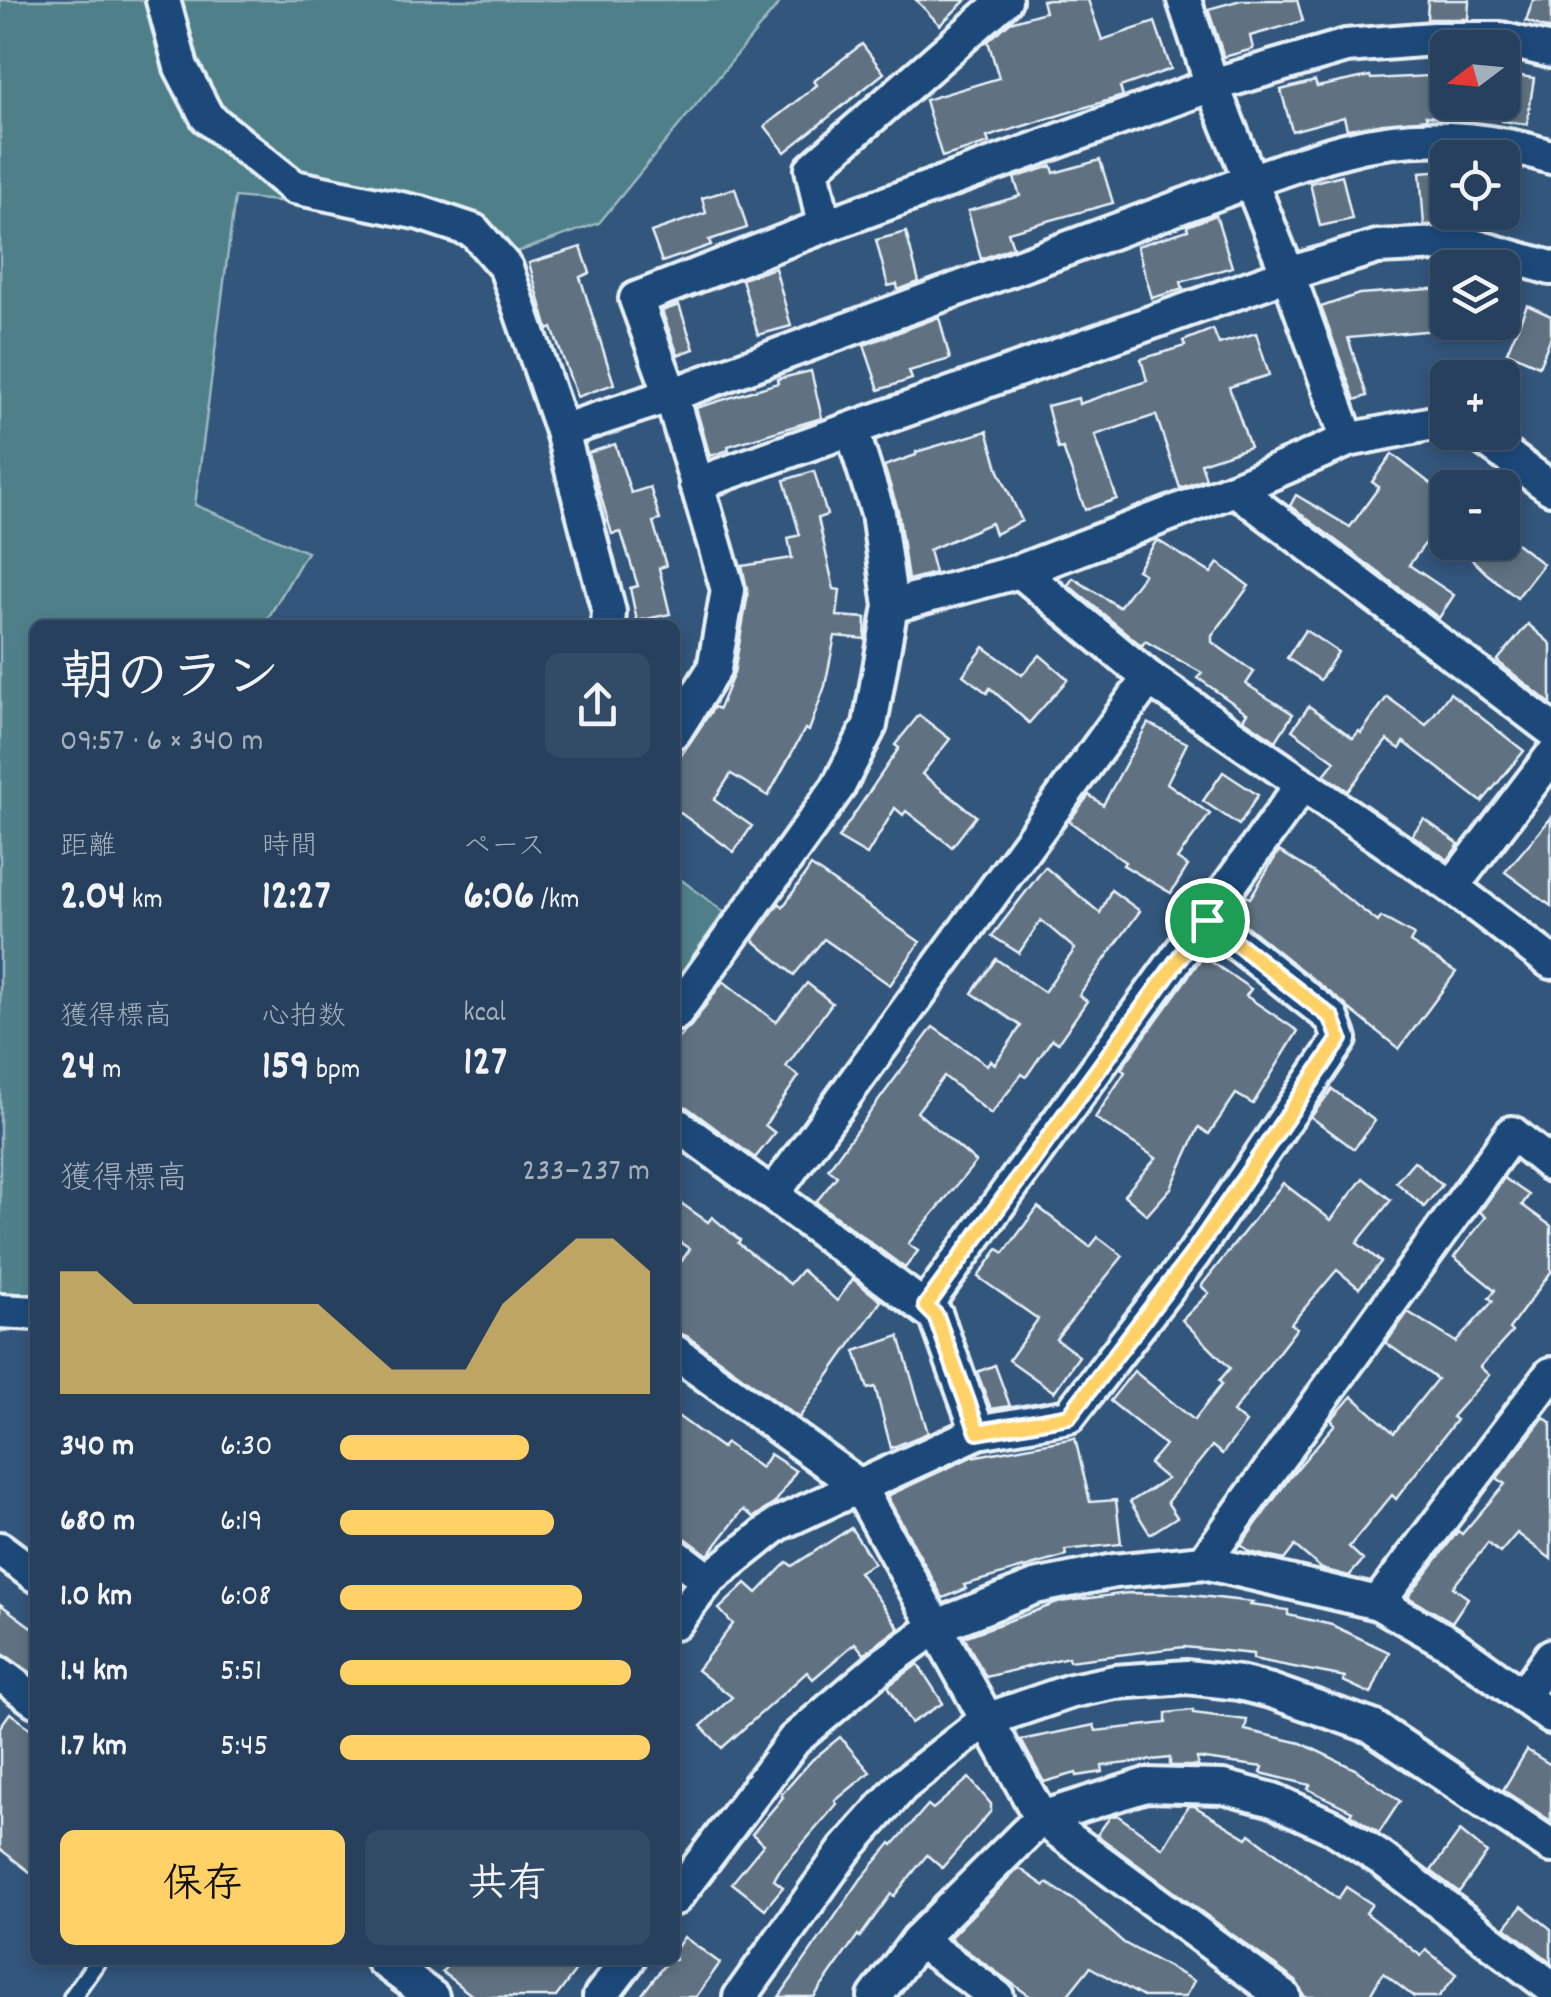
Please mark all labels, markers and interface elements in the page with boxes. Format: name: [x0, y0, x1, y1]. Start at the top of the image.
north arrow: [1430, 30, 1520, 120]
map controls: [1430, 30, 1520, 560]
button: locate: [1430, 140, 1520, 230]
button: layers: [1430, 250, 1520, 340]
button: +: [1430, 360, 1520, 450]
button: −: [1430, 470, 1520, 560]
text: 朝のラン: [60, 643, 280, 722]
button: share: [545, 653, 650, 758]
text: 09:57 · 6 × 340 m: [60, 720, 264, 766]
text: 距離: [60, 829, 116, 869]
text: 時間: [262, 829, 318, 869]
text: ペース: [463, 829, 546, 869]
text: 2.04: [60, 869, 126, 929]
text: 12:27: [262, 869, 331, 929]
text: 6:06: [463, 869, 534, 929]
pin: [1165, 878, 1250, 963]
text: km: [126, 882, 163, 922]
text: /km: [534, 882, 579, 922]
icon: arrive: [1180, 893, 1235, 948]
text: kcal: [463, 995, 506, 1035]
text: 獲得標高: [60, 999, 172, 1039]
text: 心拍数: [262, 999, 346, 1039]
text: 127: [463, 1035, 507, 1095]
text: 24: [60, 1039, 96, 1099]
text: 159: [262, 1039, 310, 1099]
text: m: [96, 1052, 121, 1092]
text: bpm: [310, 1052, 360, 1092]
text: 233–237 m: [522, 1150, 650, 1196]
text: 獲得標高: [60, 1158, 188, 1204]
text: 340 m: [60, 1425, 134, 1471]
text: 6:30: [220, 1425, 273, 1471]
text: 680 m: [60, 1500, 135, 1546]
text: 6:19: [220, 1500, 263, 1546]
text: 1.0 km: [60, 1575, 132, 1621]
text: 6:08: [220, 1575, 271, 1621]
text: 1.4 km: [60, 1650, 128, 1696]
text: 5:51: [220, 1650, 262, 1696]
text: 1.7 km: [60, 1725, 127, 1771]
text: 5:45: [220, 1725, 268, 1771]
button: 保存: [60, 1830, 345, 1945]
button: 共有: [365, 1830, 650, 1945]

